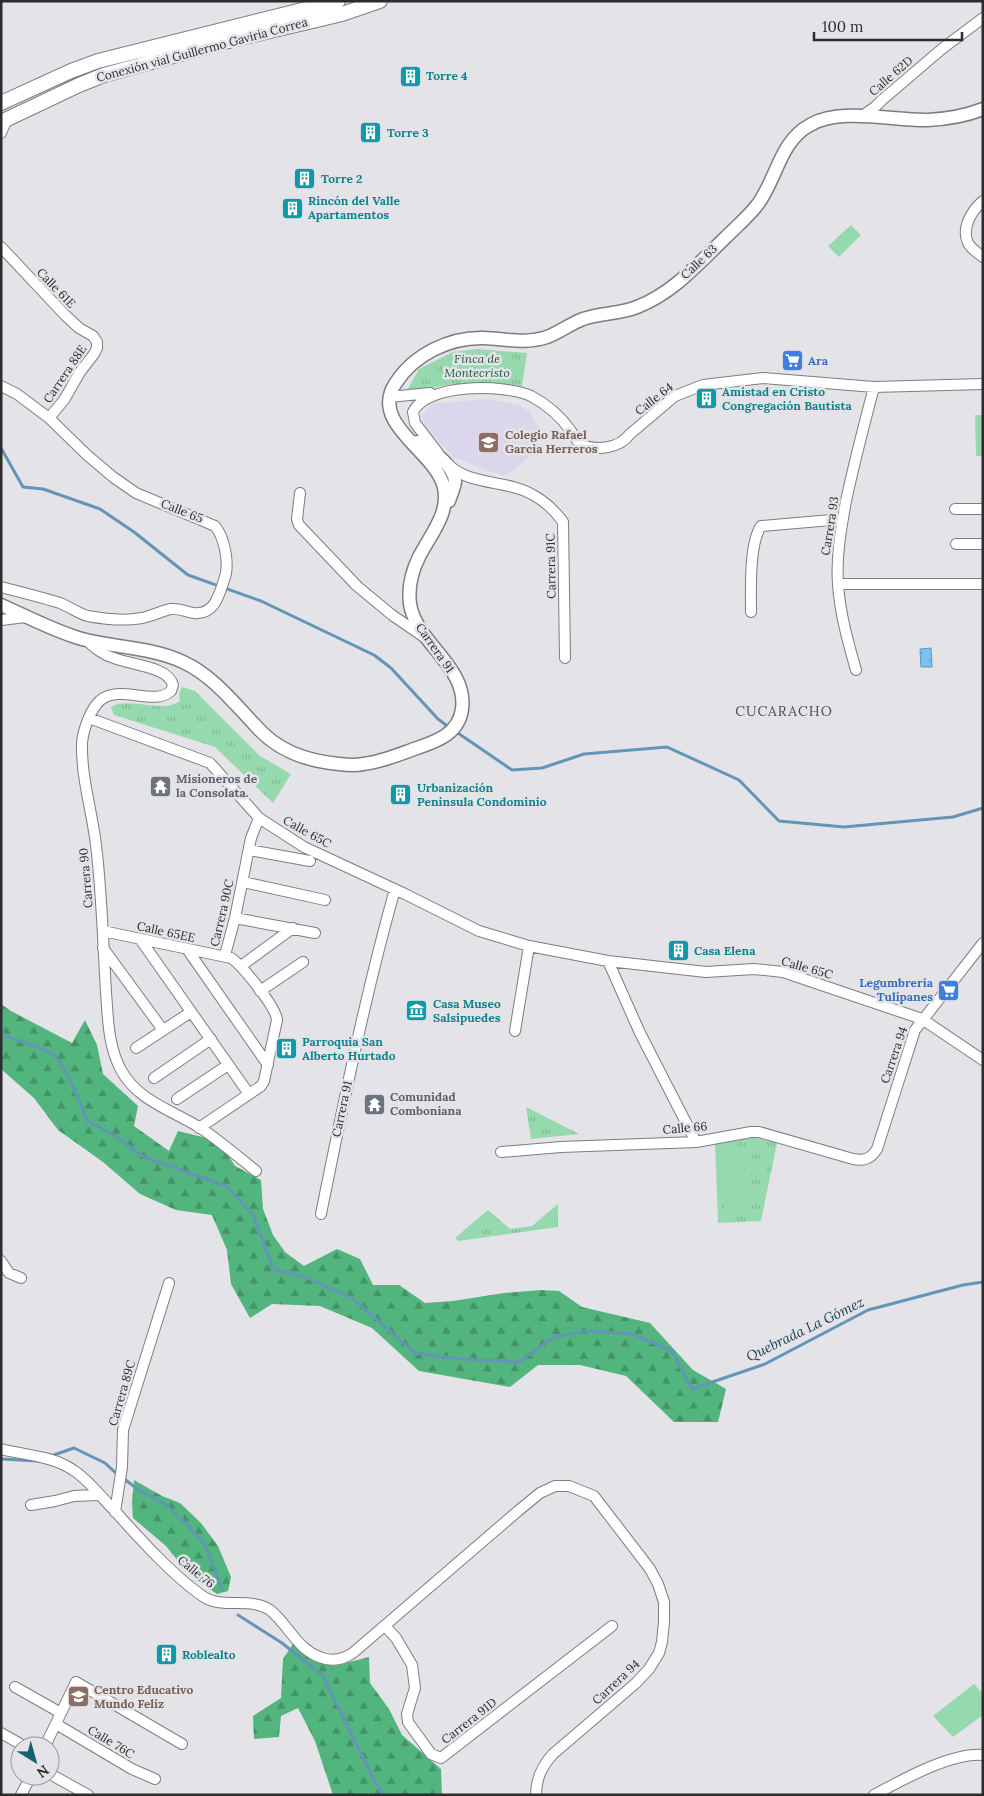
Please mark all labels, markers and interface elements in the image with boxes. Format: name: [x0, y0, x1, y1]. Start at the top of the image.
scale bar: [814, 10, 962, 42]
street label: Conexión vial Guillermo Gaviria Correa: [95, 14, 309, 85]
text: 100 m: [822, 17, 863, 36]
street label: Calle 62D: [866, 53, 916, 99]
building icon: Torre 4: [398, 64, 422, 88]
place label: Torre 4: [426, 68, 468, 83]
building icon: Torre 3: [359, 121, 383, 145]
place label: Torre 3: [387, 125, 429, 140]
building icon: Torre 2: [293, 167, 317, 191]
place label: Torre 2: [321, 171, 362, 186]
place label: Rincón del Valle Apartamentos: [308, 193, 400, 222]
building icon: Rincón del Valle Apartamentos: [280, 196, 304, 220]
street label: Calle 63: [677, 241, 720, 282]
street label: Calle 61E: [34, 265, 79, 311]
street label: Carrera 88E: [40, 342, 89, 406]
supermarket icon: Ara: [780, 349, 804, 373]
park label: Finca de Montecristo: [444, 351, 510, 380]
place label: Ara: [808, 353, 829, 368]
street label: Calle 64: [632, 379, 676, 418]
place label: Amistad en Cristo Congregación Bautista: [722, 384, 852, 413]
building icon: Amistad en Cristo Congregación Bautista: [694, 387, 718, 411]
place label: Colegio Rafael Garcia Herreros: [505, 427, 598, 456]
school or university icon: Colegio Rafael Garcia Herreros: [477, 430, 501, 454]
street label: Calle 65: [159, 495, 206, 526]
street label: Carrera 93: [817, 495, 842, 556]
street label: Carrera 91C: [542, 532, 559, 599]
street label: Carrera 91: [413, 620, 458, 675]
district label: CUCARACHO: [735, 702, 833, 720]
place label: Misioneros de la Consolata.: [176, 771, 258, 800]
temple icon: Misioneros de la Consolata.: [148, 774, 172, 798]
place label: Urbanización Peninsula Condominio: [417, 780, 547, 809]
building icon: Urbanización Peninsula Condominio: [389, 783, 413, 807]
street label: Calle 65C: [281, 812, 334, 851]
street label: Carrera 90: [75, 847, 96, 909]
street label: Carrera 90C: [206, 877, 237, 948]
street label: Calle 65EE: [136, 918, 197, 945]
building icon: Casa Elena: [666, 939, 690, 963]
place label: Casa Elena: [694, 943, 756, 958]
street label: Calle 65C: [780, 953, 835, 982]
place label: Legumbrería Tulipanes: [859, 975, 934, 1004]
supermarket icon: Legumbrería Tulipanes: [937, 978, 961, 1002]
place label: Casa Museo Salsipuedes: [433, 996, 501, 1025]
museum icon: Casa Museo Salsipuedes: [405, 999, 429, 1023]
street label: Carrera 94: [877, 1024, 910, 1085]
place label: Parroquia San Alberto Hurtado: [302, 1034, 396, 1063]
building icon: Parroquia San Alberto Hurtado: [274, 1037, 298, 1061]
street label: Carrera 91: [328, 1079, 355, 1138]
place label: Comunidad Comboniana: [390, 1089, 462, 1118]
temple icon: Comunidad Comboniana: [362, 1092, 386, 1116]
street label: Calle 66: [662, 1118, 708, 1137]
water label: Quebrada La Gómez: [743, 1292, 867, 1365]
street label: Carrera 89C: [105, 1358, 138, 1428]
street label: Calle 76: [175, 1552, 218, 1591]
building icon: Roblealto: [154, 1643, 178, 1667]
place label: Roblealto: [182, 1647, 236, 1662]
street label: Carrera 94: [589, 1656, 643, 1707]
place label: Centro Educativo Mundo Feliz: [94, 1682, 193, 1711]
school or university icon: Centro Educativo Mundo Feliz: [66, 1685, 90, 1709]
street label: Carrera 91D: [438, 1694, 499, 1747]
street label: Calle 76C: [85, 1722, 138, 1762]
north arrow: [10, 1736, 60, 1786]
text: N: [33, 1761, 53, 1782]

